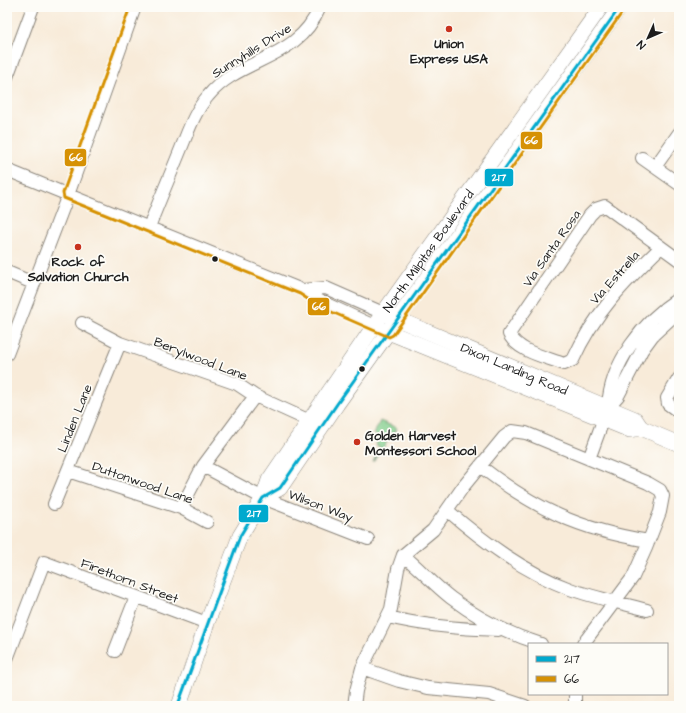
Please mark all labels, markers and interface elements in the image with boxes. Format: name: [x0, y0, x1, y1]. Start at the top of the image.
north arrow: [628, 18, 668, 58]
street label: Sunnyhills Drive: [208, 19, 295, 83]
marker: Union Express USA: [444, 24, 454, 34]
place label: Union Express USA: [410, 35, 488, 69]
text: N: [633, 37, 649, 52]
line badge: 66: [520, 131, 543, 150]
text: 66: [524, 133, 538, 148]
line badge: 66: [64, 148, 87, 167]
text: 66: [69, 150, 83, 165]
line badge: 217: [484, 168, 514, 187]
text: 217: [491, 170, 506, 185]
street label: North Milpitas Boulevard: [379, 186, 479, 316]
street label: Via Santa Rosa: [519, 206, 585, 291]
marker: Rock of Salvation Church: [73, 242, 83, 252]
street label: Via Estrella: [586, 247, 644, 308]
place label: Rock of Salvation Church: [27, 253, 129, 286]
unlabelled marker: [210, 254, 220, 264]
line badge: 66: [307, 297, 330, 316]
text: 66: [312, 299, 326, 314]
street label: Berylwood Lane: [151, 333, 250, 386]
street label: Dixon Landing Road: [458, 339, 571, 400]
unlabelled marker: [357, 364, 367, 374]
street label: Linden Lane: [53, 382, 97, 455]
place label: Golden Harvest Montessori School: [365, 427, 476, 460]
marker: Golden Harvest Montessori School: [352, 437, 362, 447]
street label: Duttonwood Lane: [90, 457, 195, 509]
street label: Wilson Way: [285, 485, 355, 527]
line badge: 217: [238, 504, 269, 523]
text: 217: [246, 506, 261, 521]
street label: Firethorn Street: [78, 554, 182, 608]
legend: [528, 643, 668, 695]
text: 217: [564, 651, 580, 668]
text: 66: [564, 671, 580, 688]

